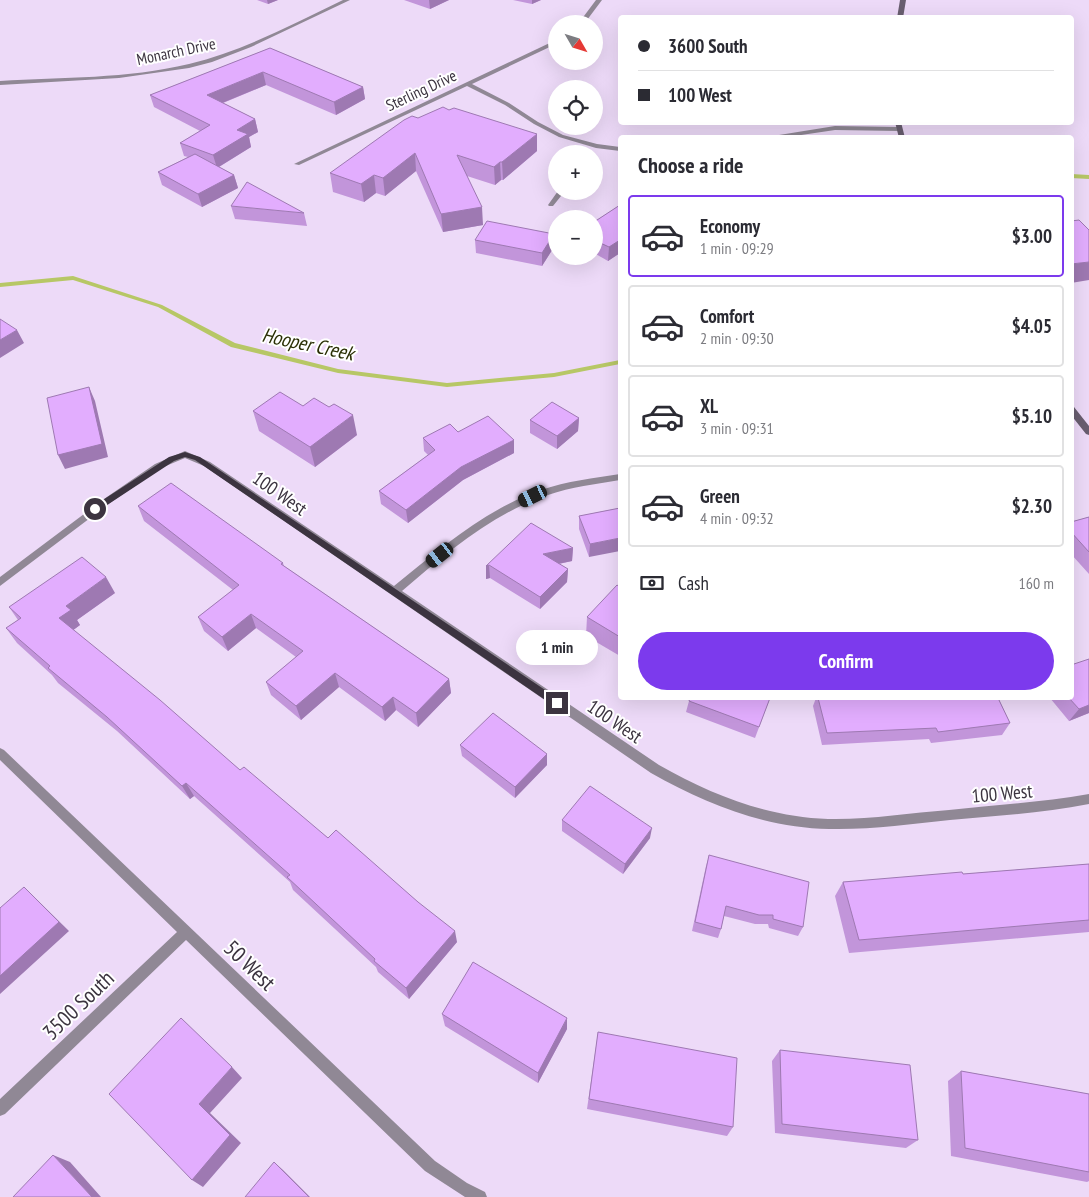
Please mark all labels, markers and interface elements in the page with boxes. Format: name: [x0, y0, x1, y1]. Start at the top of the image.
north arrow: [548, 15, 602, 70]
map controls: [548, 15, 603, 265]
street label: Monarch Drive: [135, 33, 217, 69]
text: 3600 South: [668, 34, 748, 58]
street label: Sterling Drive: [382, 65, 460, 115]
button: locate: [548, 80, 603, 135]
text: 100 West: [668, 83, 732, 107]
button: +: [548, 145, 603, 200]
text: Choose a ride: [638, 151, 743, 179]
button: −: [548, 210, 603, 265]
icon: car: [640, 214, 685, 259]
text: Economy: [700, 214, 760, 238]
text: $3.00: [1012, 224, 1052, 248]
text: 1 min · 09:29: [700, 238, 774, 258]
icon: car: [640, 304, 685, 349]
text: Comfort: [700, 304, 754, 328]
text: $4.05: [1012, 314, 1052, 338]
water label: Hooper Creek: [260, 322, 358, 367]
text: 2 min · 09:30: [700, 328, 774, 348]
icon: car: [640, 394, 685, 439]
text: XL: [700, 394, 718, 418]
text: $5.10: [1012, 404, 1052, 428]
text: 3 min · 09:31: [700, 418, 774, 438]
street label: 100 West: [248, 466, 312, 521]
car: [516, 483, 549, 509]
icon: car: [640, 484, 685, 529]
text: Green: [700, 484, 740, 508]
text: $2.30: [1012, 494, 1052, 518]
route start: [84, 498, 106, 520]
text: 4 min · 09:32: [700, 508, 774, 528]
car: [423, 540, 456, 570]
icon: cash: [638, 569, 666, 597]
text: Cash: [678, 571, 709, 595]
text: 160 m: [1019, 573, 1054, 593]
callout: 1 min: [516, 630, 598, 666]
button: Confirm: [638, 632, 1054, 690]
text: 1 min: [541, 637, 573, 657]
route end: [546, 692, 568, 714]
street label: 100 West: [583, 694, 648, 748]
street label: 100 West: [971, 778, 1034, 808]
street label: 50 West: [218, 934, 282, 996]
street label: 3500 South: [36, 964, 120, 1046]

